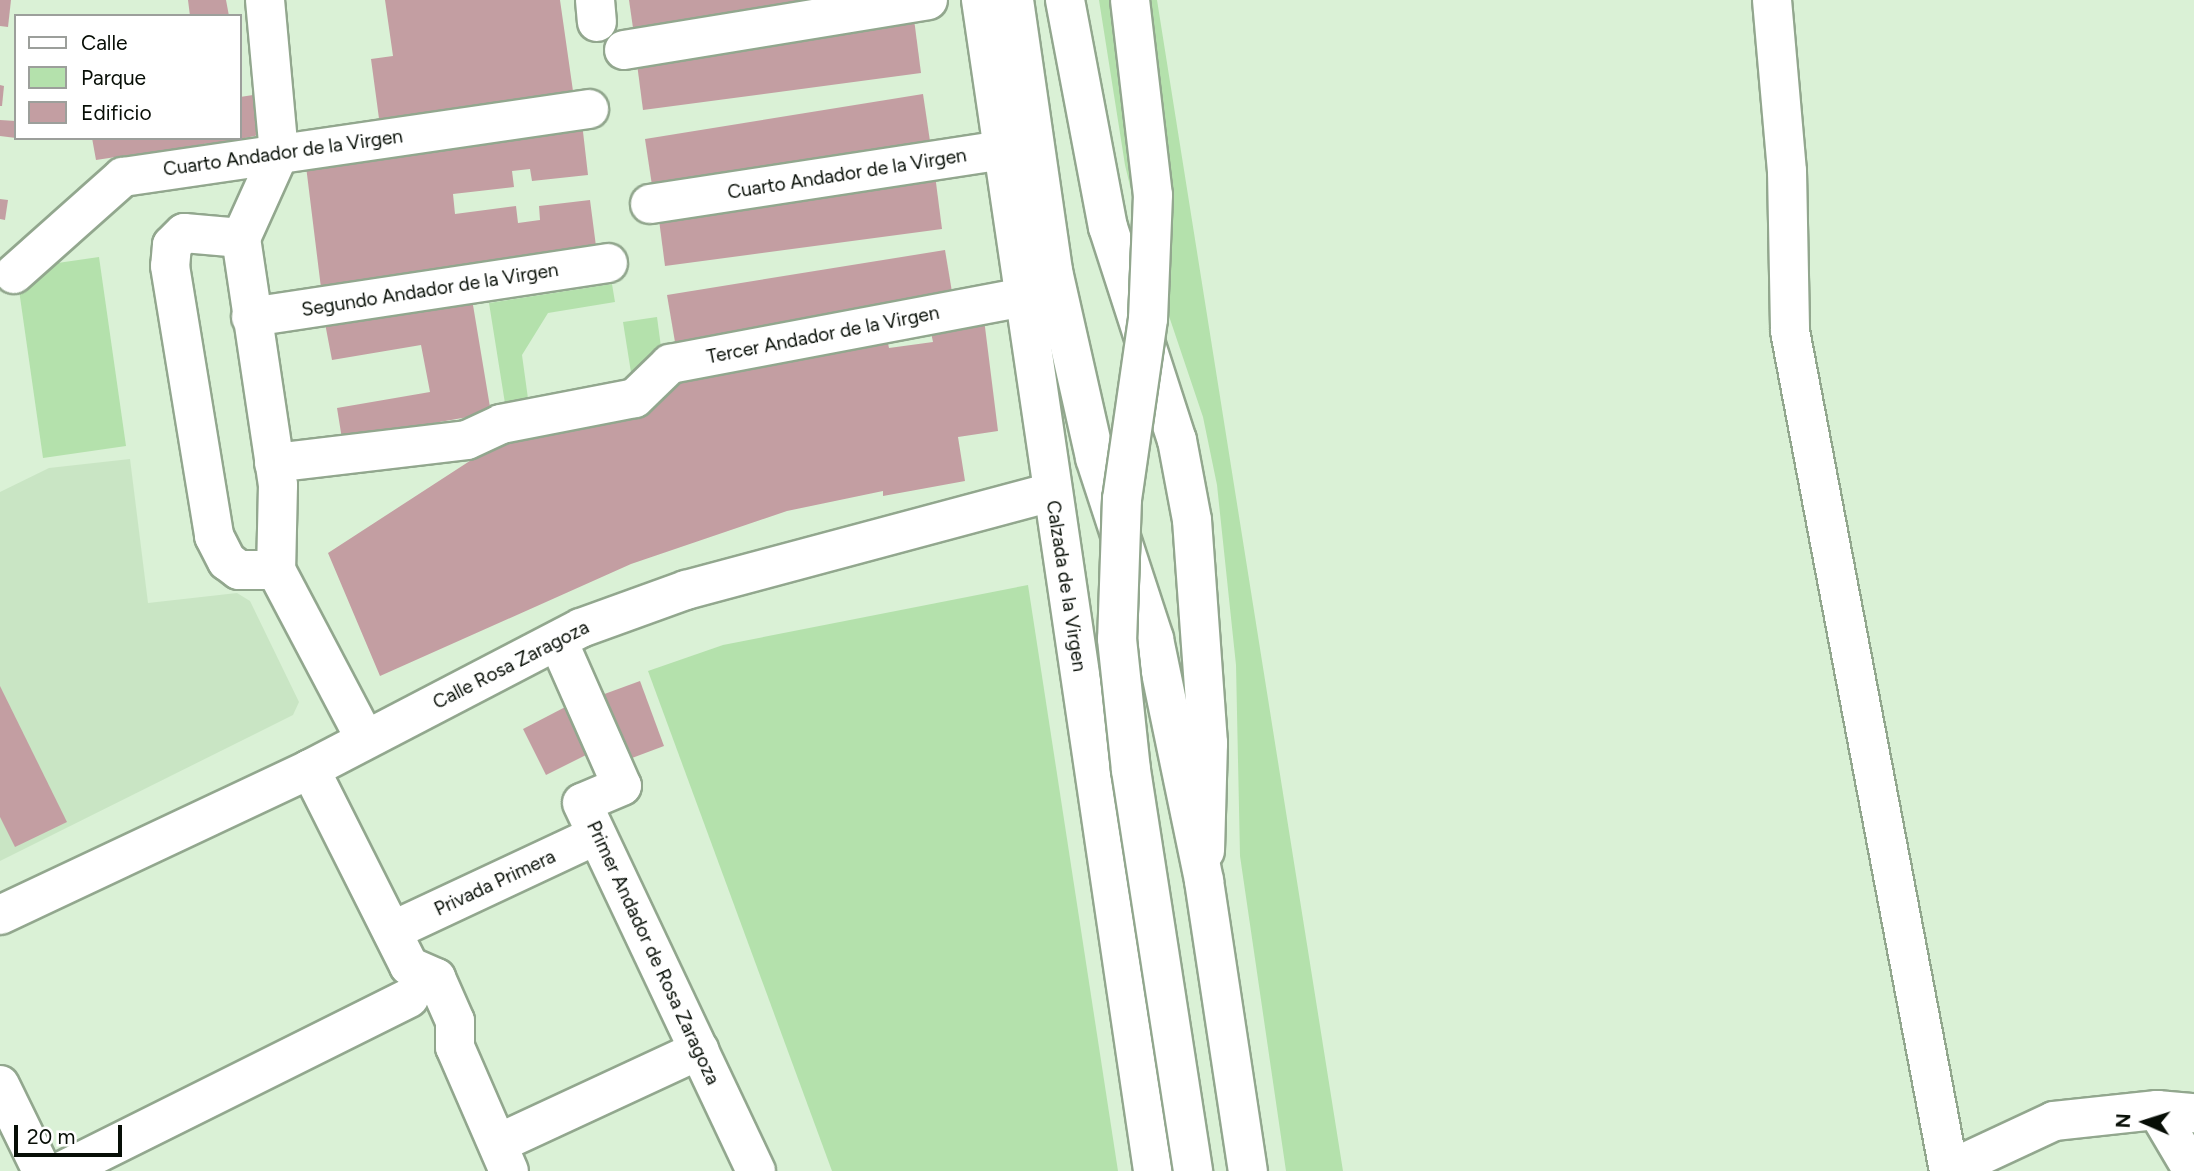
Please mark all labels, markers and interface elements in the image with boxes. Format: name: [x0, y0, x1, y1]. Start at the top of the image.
legend: [14, 14, 242, 140]
text: Calle: [81, 30, 128, 55]
text: Parque: [81, 65, 146, 90]
text: Edificio: [81, 100, 152, 125]
street label: Cuarto Andador de la Virgen: [162, 125, 404, 181]
street label: Cuarto Andador de la Virgen: [726, 144, 968, 204]
street label: Segundo Andador de la Virgen: [300, 258, 560, 322]
street label: Tercer Andador de la Virgen: [705, 301, 941, 369]
street label: Calzada de la Virgen: [1041, 499, 1091, 673]
street label: Calle Rosa Zaragoza: [429, 616, 593, 714]
street label: Primer Andador de Rosa Zaragoza: [582, 817, 724, 1089]
street label: Privada Primera: [431, 845, 559, 921]
north arrow: [2110, 1087, 2180, 1157]
scale bar: [18, 1112, 126, 1156]
text: N: [2112, 1113, 2135, 1129]
text: 20 m: [27, 1124, 75, 1149]

